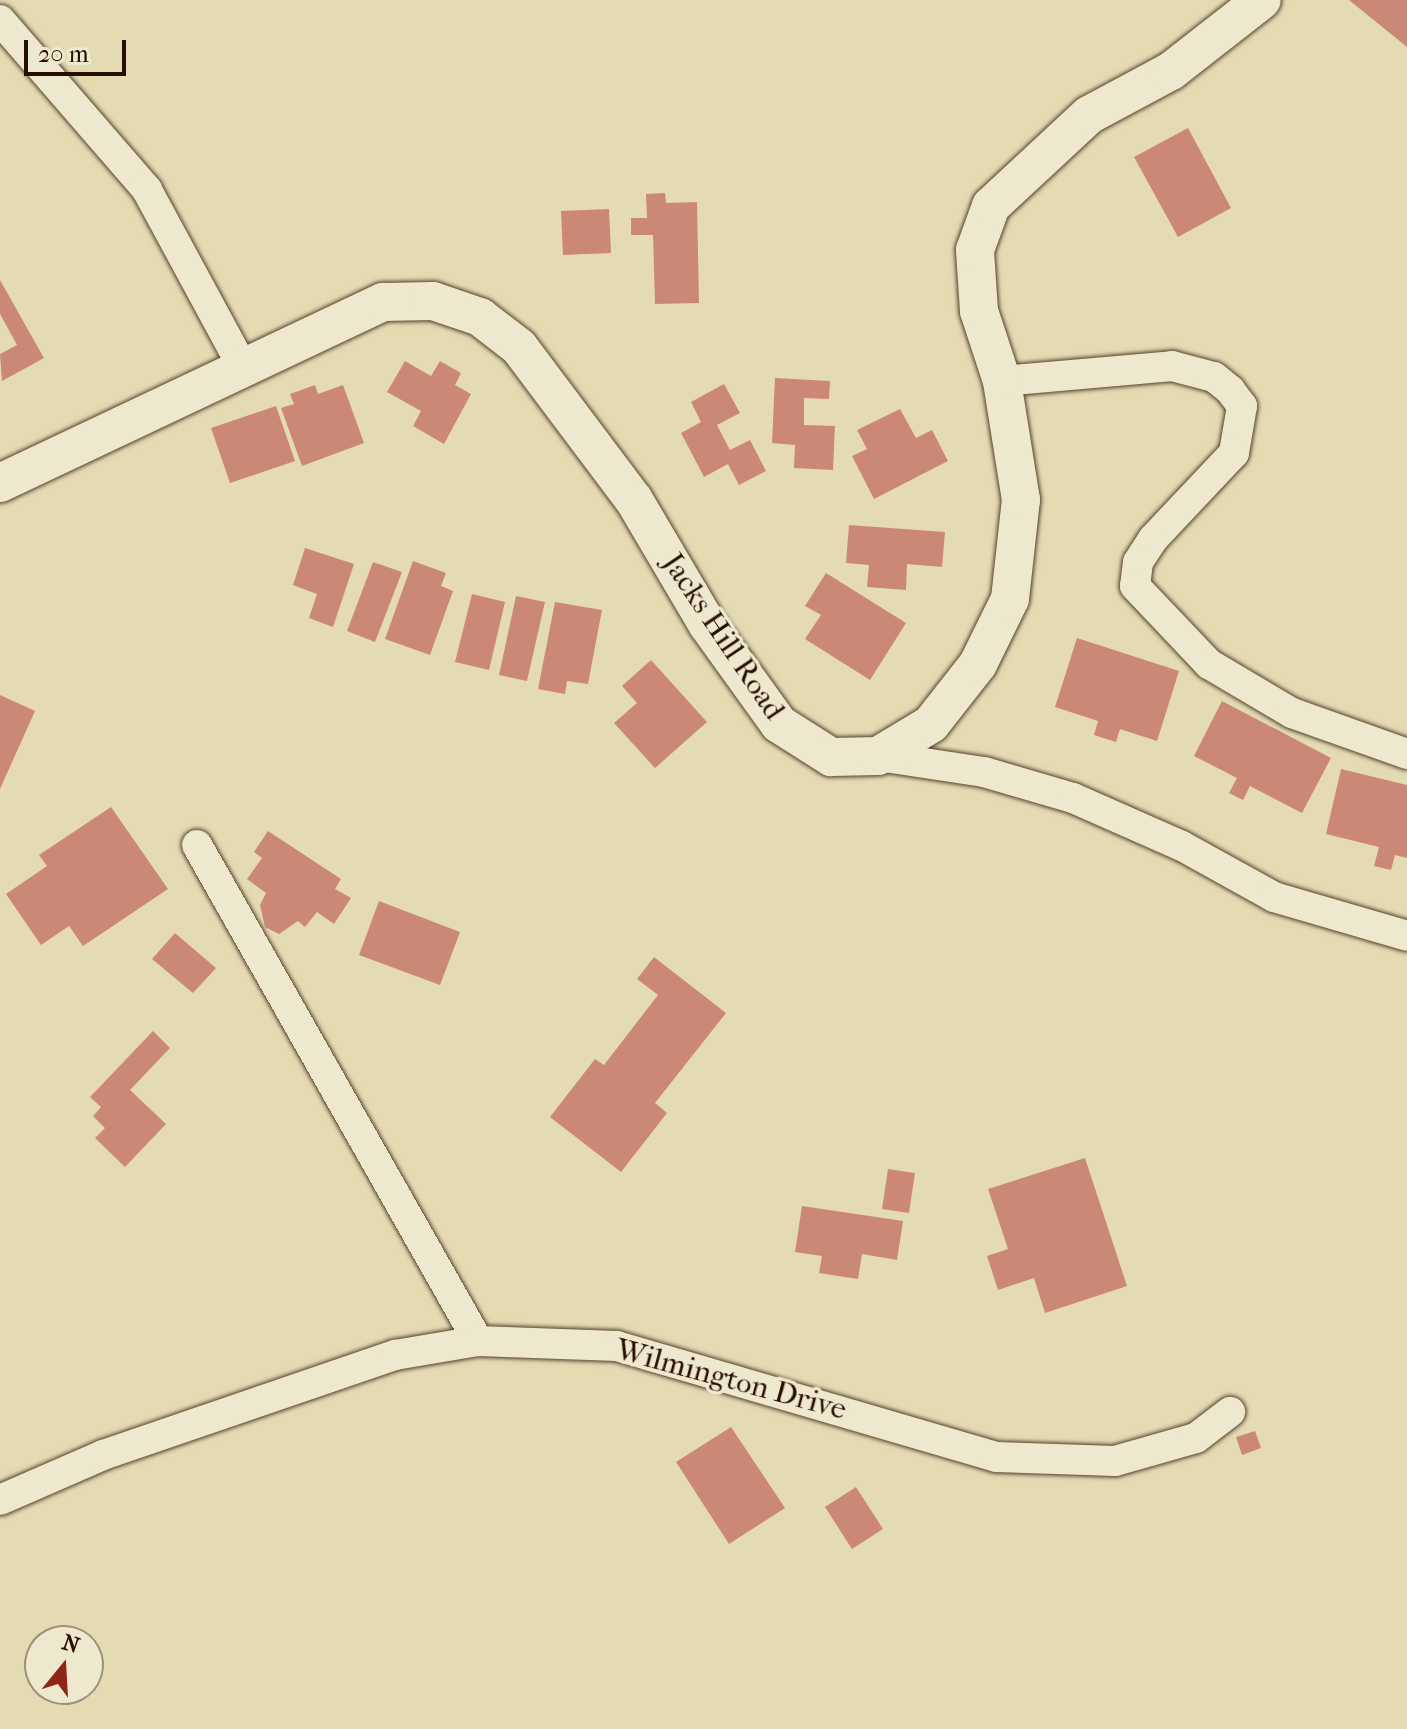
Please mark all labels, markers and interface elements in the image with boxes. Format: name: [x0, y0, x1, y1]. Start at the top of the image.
scale bar: [28, 24, 130, 74]
text: 20 m: [38, 40, 89, 68]
street label: Jacks Hill Road: [654, 547, 792, 727]
street label: Wilmington Drive: [612, 1332, 850, 1428]
north arrow: [24, 1625, 104, 1705]
text: N: [59, 1629, 83, 1659]

